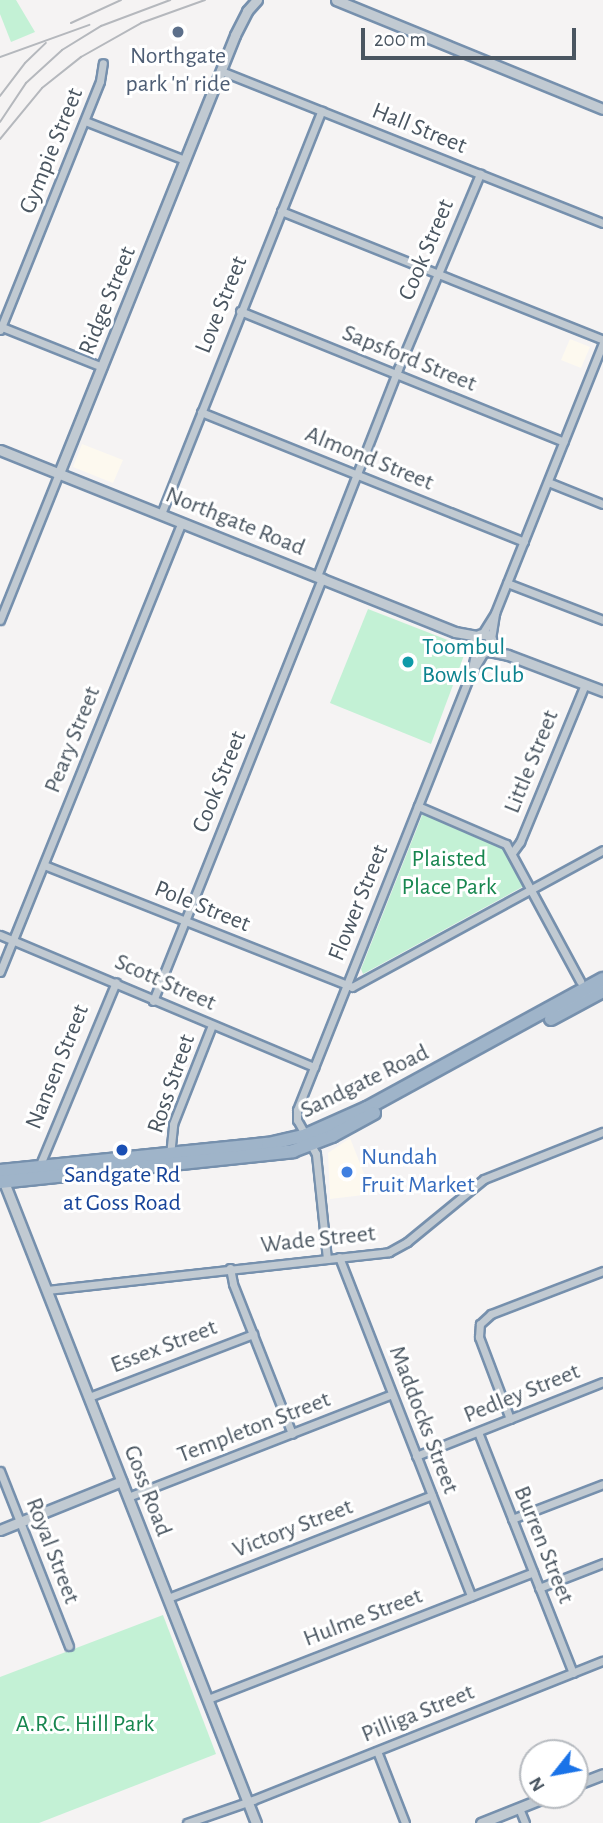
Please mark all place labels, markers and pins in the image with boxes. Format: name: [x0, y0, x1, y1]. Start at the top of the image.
marker: Northgate park 'n' ride: [170, 24, 186, 40]
place label: Northgate park 'n' ride: [125, 43, 231, 99]
place label: Toombul Bowls Club: [422, 634, 524, 690]
marker: Toombul Bowls Club: [400, 654, 416, 670]
marker: Sandgate Rd at Goss Road: [114, 1142, 130, 1158]
place label: Nundah Fruit Market: [361, 1144, 475, 1200]
place label: Sandgate Rd at Goss Road: [63, 1162, 181, 1218]
marker: Nundah Fruit Market: [339, 1164, 355, 1180]

